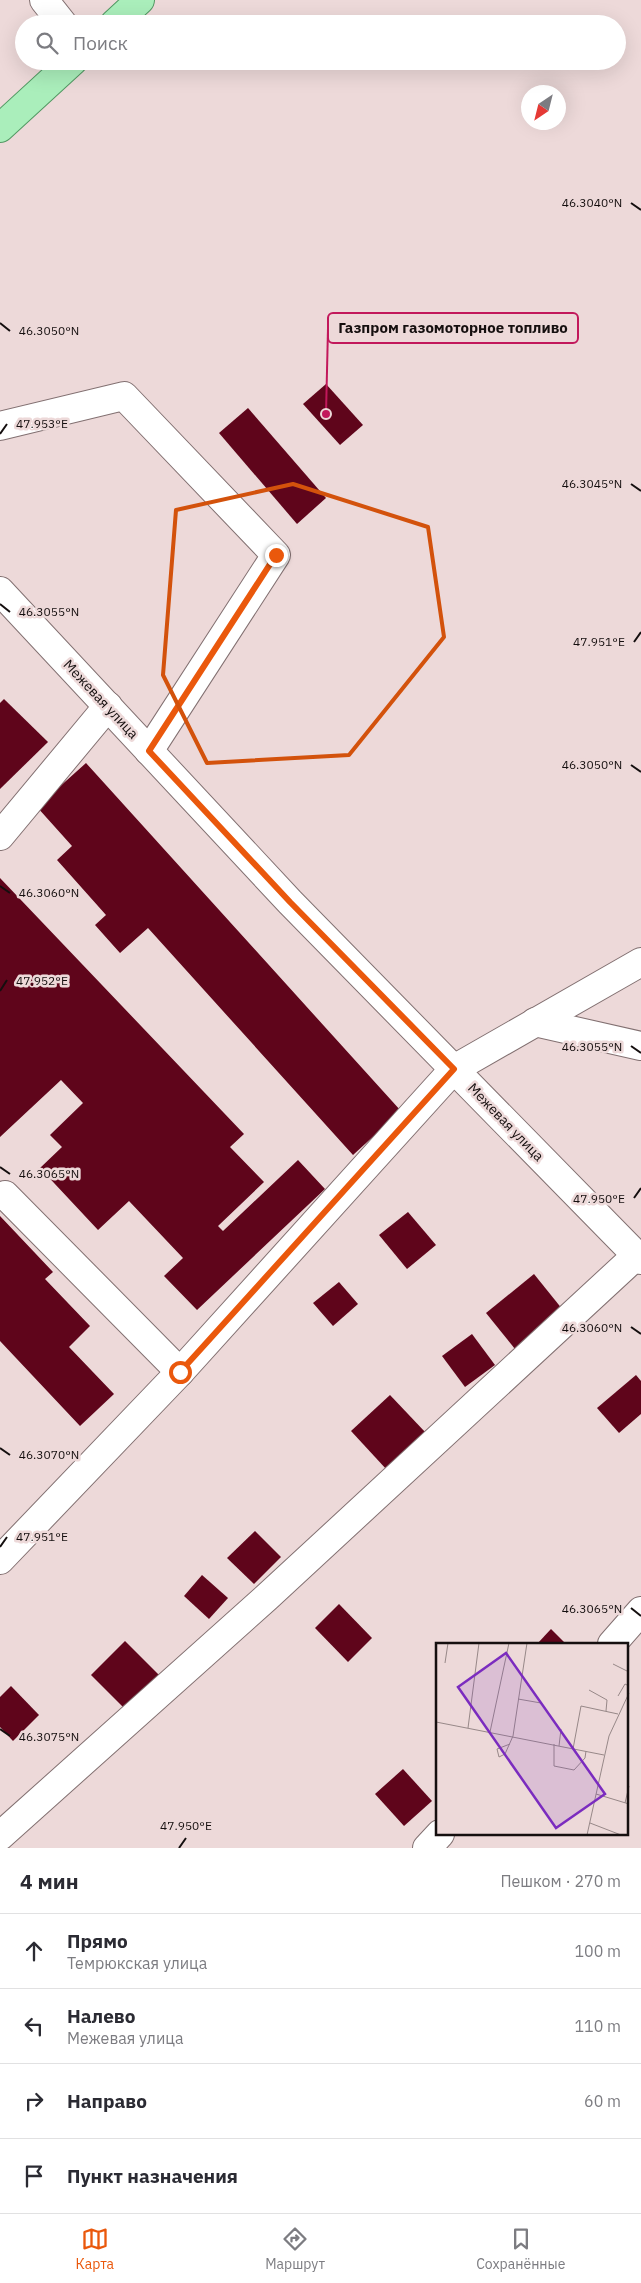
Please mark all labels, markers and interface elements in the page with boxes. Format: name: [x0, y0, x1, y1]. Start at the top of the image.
search box: [15, 15, 626, 70]
icon: search: [33, 29, 61, 57]
text: Поиск: [73, 31, 128, 55]
north arrow: [521, 85, 566, 130]
text: 46.3040°N: [562, 195, 622, 210]
callout: Газпром газомоторное топливо: [328, 313, 578, 343]
text: Газпром газомоторное топливо: [338, 318, 568, 337]
text: 46.3050°N: [19, 323, 79, 338]
text: 47.953°E: [16, 416, 68, 431]
text: 46.3045°N: [562, 476, 622, 491]
route end: [265, 544, 288, 567]
text: 46.3055°N: [19, 604, 79, 619]
text: 47.951°E: [573, 634, 625, 649]
street label: Межевая улица: [60, 656, 143, 743]
text: 46.3050°N: [562, 757, 622, 772]
text: 46.3060°N: [19, 885, 79, 900]
text: 47.952°E: [16, 973, 68, 988]
text: 46.3055°N: [562, 1039, 622, 1054]
street label: Межевая улица: [464, 1079, 548, 1165]
text: 46.3065°N: [19, 1166, 79, 1181]
text: 47.950°E: [573, 1191, 625, 1206]
text: 46.3060°N: [562, 1320, 622, 1335]
route start: [169, 1361, 192, 1384]
text: 46.3070°N: [19, 1447, 79, 1462]
text: 47.951°E: [16, 1529, 68, 1544]
text: 46.3065°N: [562, 1601, 622, 1616]
inset map: [436, 1643, 628, 1836]
text: 46.3075°N: [19, 1729, 79, 1744]
text: 47.950°E: [160, 1818, 212, 1833]
text: 4 мин: [20, 1867, 79, 1895]
text: Пешком · 270 m: [500, 1871, 621, 1891]
text: Прямо: [67, 1929, 128, 1953]
icon: ahead: [20, 1937, 48, 1965]
text: 100 m: [574, 1941, 621, 1961]
text: Темрюкская улица: [67, 1953, 207, 1973]
text: Налево: [67, 2004, 136, 2028]
icon: left: [20, 2012, 48, 2040]
text: 110 m: [574, 2016, 621, 2036]
text: Межевая улица: [67, 2028, 183, 2048]
icon: right: [20, 2087, 48, 2115]
text: Направо: [67, 2089, 147, 2113]
text: 60 m: [584, 2091, 621, 2111]
icon: arrive: [20, 2162, 48, 2190]
text: Пункт назначения: [67, 2164, 238, 2188]
tab: Карта: [76, 2225, 114, 2273]
tab: Маршрут: [265, 2225, 325, 2273]
tab: Сохранённые: [476, 2225, 565, 2273]

